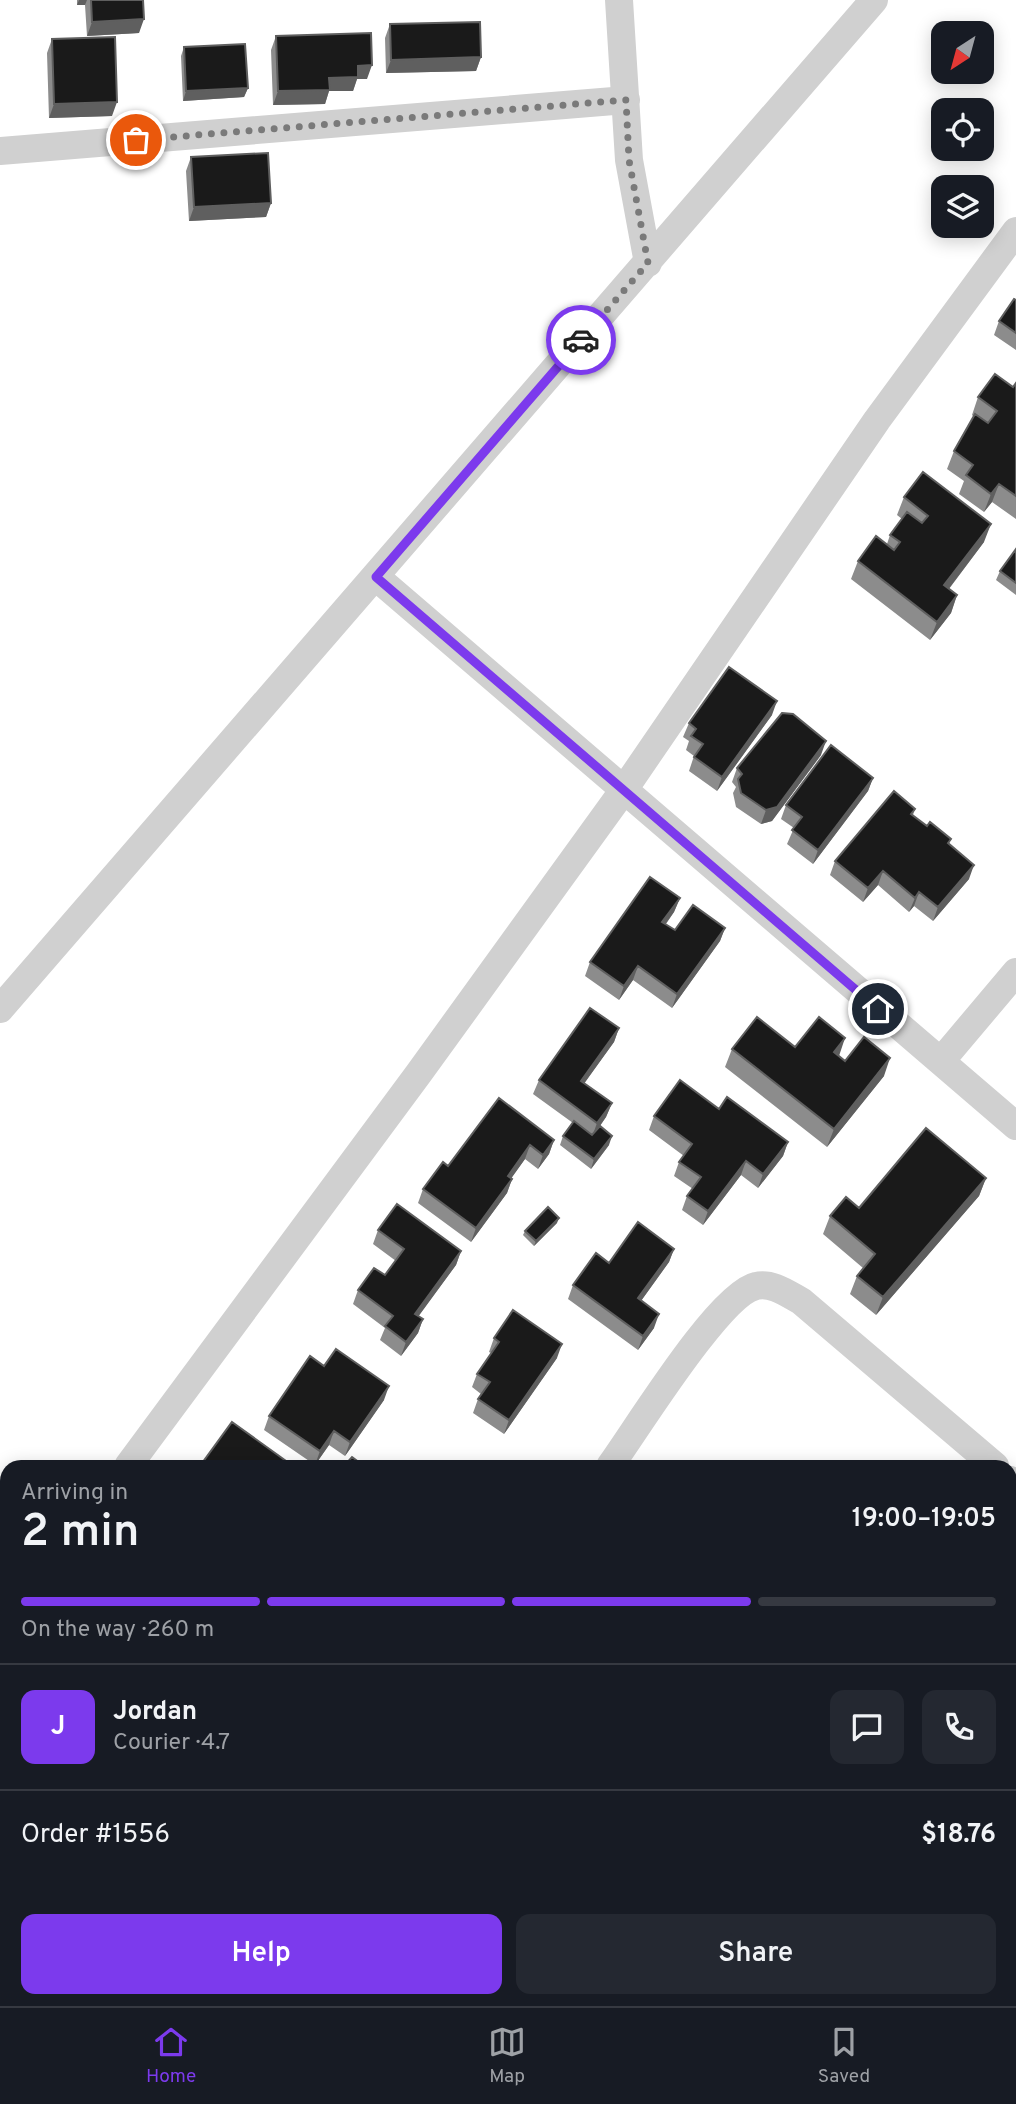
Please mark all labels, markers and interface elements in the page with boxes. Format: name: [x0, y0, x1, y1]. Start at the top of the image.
north arrow: [931, 21, 994, 84]
map controls: [931, 21, 994, 238]
button: locate: [931, 98, 994, 161]
pin: [106, 110, 166, 170]
icon: bag: [117, 121, 155, 159]
button: layers: [931, 175, 994, 238]
courier: [546, 305, 616, 375]
icon: car: [562, 321, 600, 359]
pin: [848, 979, 908, 1039]
icon: home: [859, 990, 897, 1028]
text: Arriving in: [21, 1479, 128, 1508]
text: 19:00–19:05: [852, 1503, 996, 1536]
text: 2 min: [21, 1504, 140, 1563]
text: On the way · 260 m: [21, 1616, 214, 1645]
button: chat: [830, 1690, 904, 1764]
button: phone: [922, 1690, 996, 1764]
text: Jordan: [113, 1696, 197, 1729]
text: J: [51, 1711, 65, 1744]
text: Courier · 4.7: [113, 1729, 230, 1758]
text: Order #1556: [21, 1819, 170, 1852]
text: $18.76: [921, 1819, 996, 1852]
button: Help: [21, 1914, 502, 1994]
button: Share: [516, 1914, 996, 1994]
tab: Home: [146, 2023, 196, 2089]
tab: Map: [488, 2023, 526, 2089]
tab: Saved: [818, 2023, 870, 2089]

